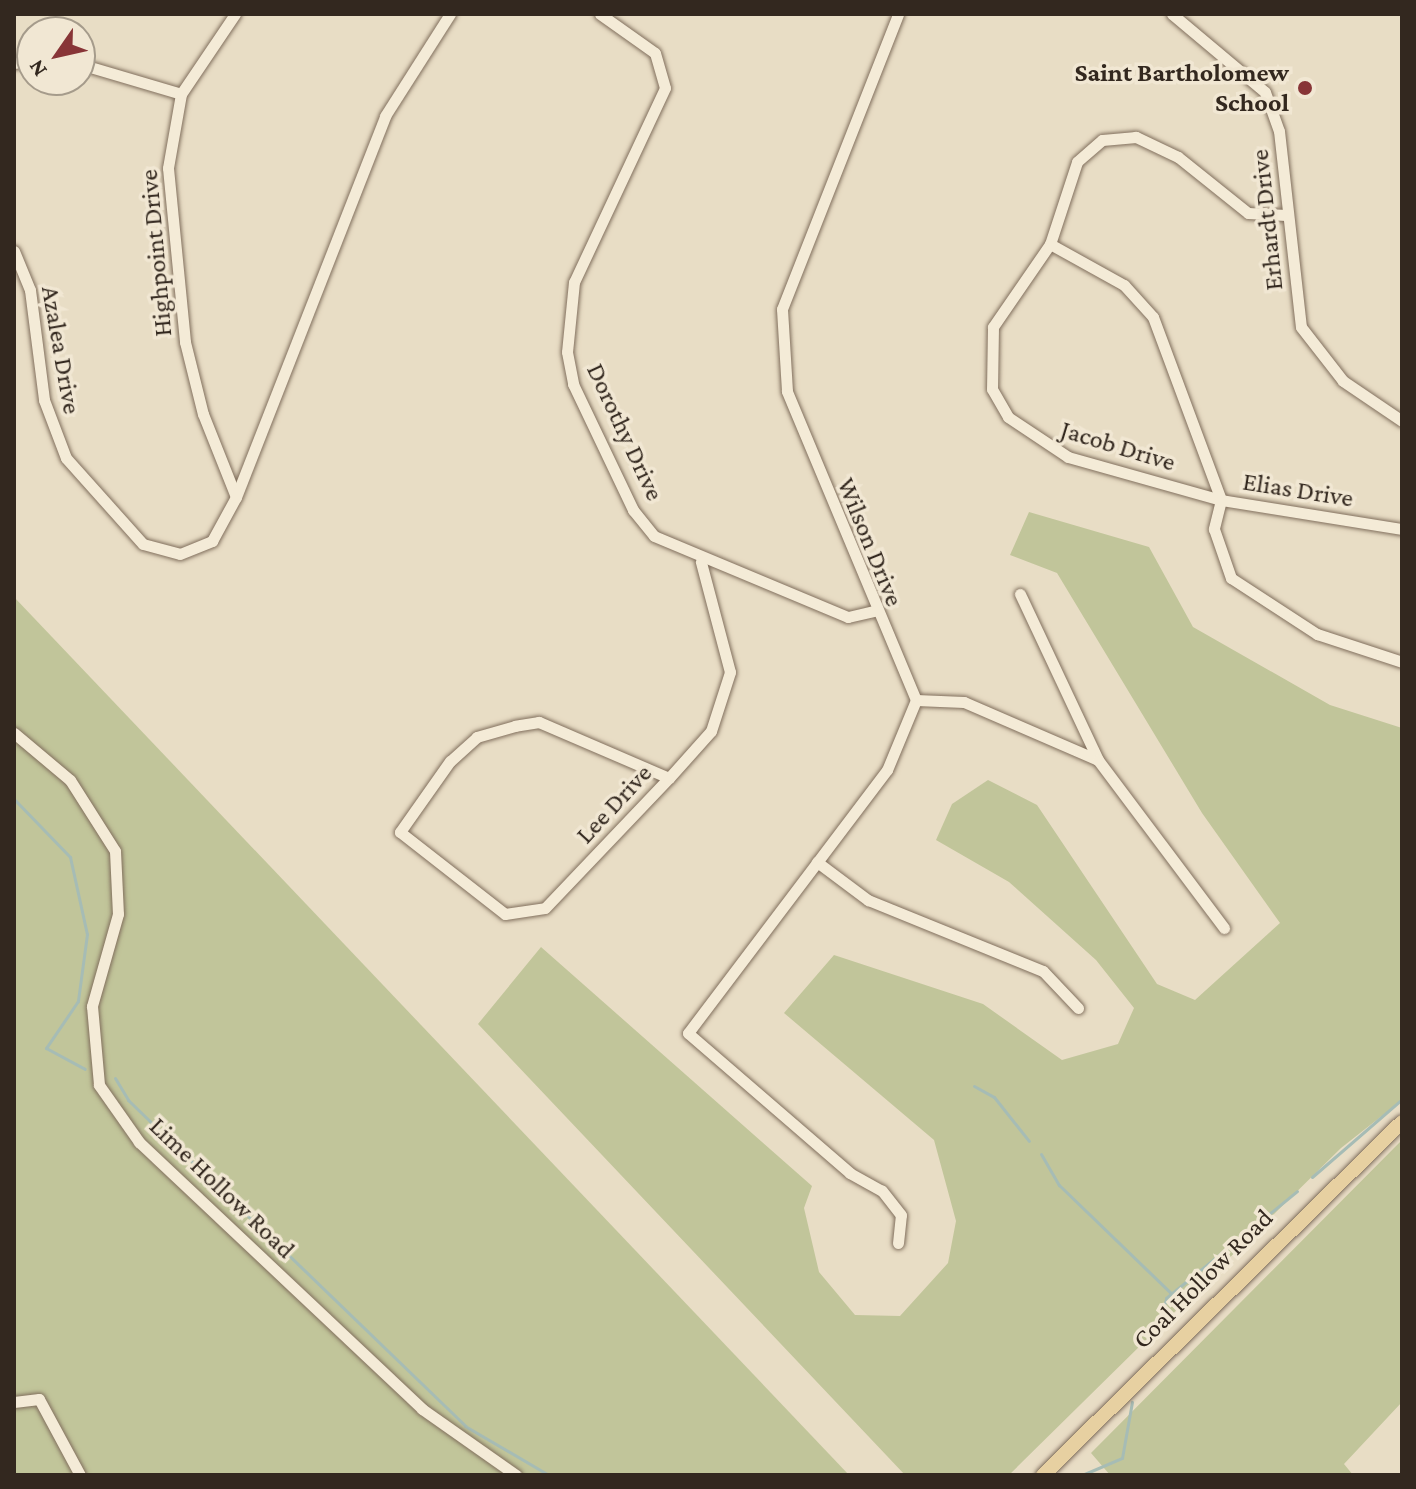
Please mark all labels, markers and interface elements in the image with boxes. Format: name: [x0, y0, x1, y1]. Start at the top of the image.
north arrow: [16, 16, 96, 96]
text: N: [23, 55, 52, 82]
place label: Saint Bartholomew School: [1075, 57, 1289, 118]
marker: Saint Bartholomew School: [1296, 79, 1314, 97]
street label: Erhardt Drive: [1244, 148, 1290, 292]
street label: Highpoint Drive: [133, 168, 179, 338]
street label: Azalea Drive: [34, 284, 88, 416]
street label: Dorothy Drive: [580, 358, 670, 506]
street label: Jacob Drive: [1057, 414, 1179, 478]
street label: Elias Drive: [1241, 466, 1355, 514]
street label: Wilson Drive: [830, 473, 910, 611]
street label: Lee Drive: [569, 758, 659, 850]
street label: Lime Hollow Road: [143, 1111, 301, 1265]
street label: Coal Hollow Road: [1127, 1203, 1279, 1355]

